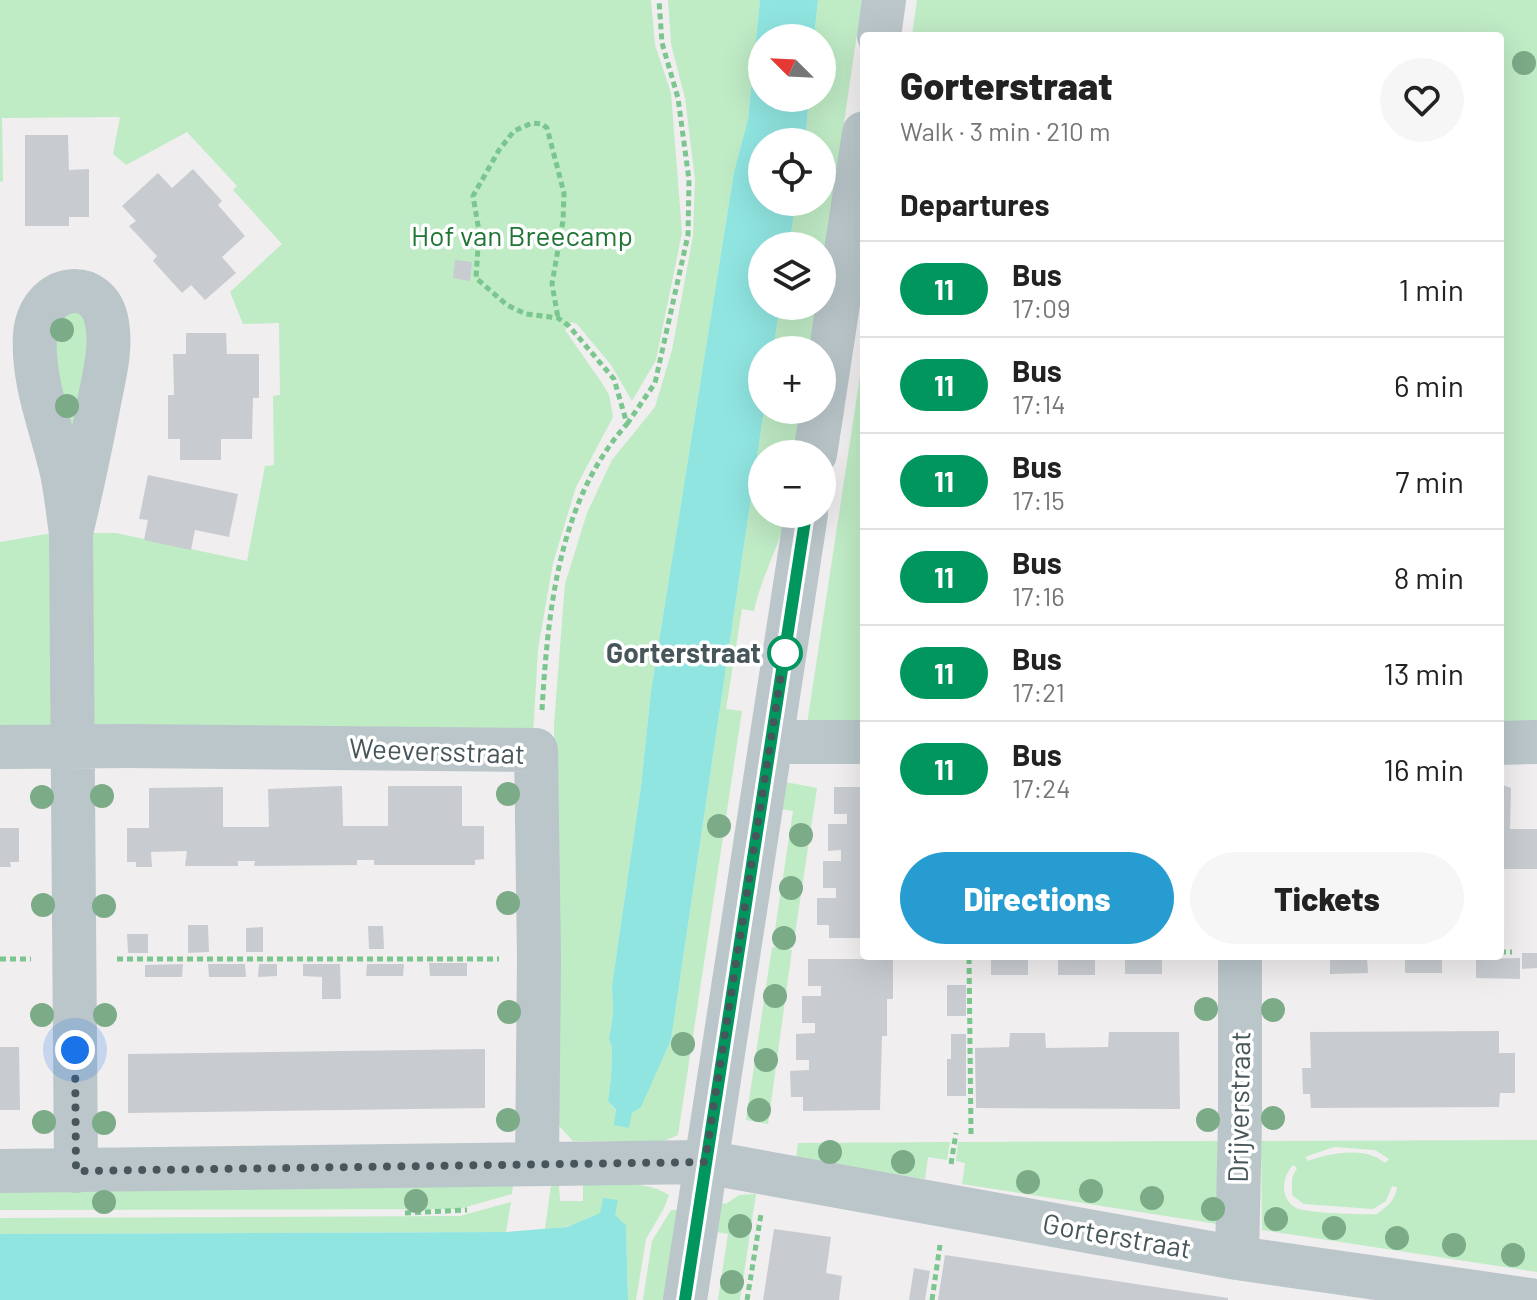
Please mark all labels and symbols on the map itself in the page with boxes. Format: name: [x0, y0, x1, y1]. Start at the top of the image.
north arrow: [748, 24, 836, 112]
park label: Hof van Breecamp: [411, 218, 633, 252]
place label: Gorterstraat: [606, 635, 761, 669]
marker: Gorterstraat: [768, 636, 802, 670]
street label: Weeversstraat: [348, 730, 526, 770]
your location: [55, 1030, 95, 1070]
street label: Drijverstraat: [1220, 1031, 1256, 1183]
street label: Gorterstraat: [1040, 1205, 1194, 1265]

